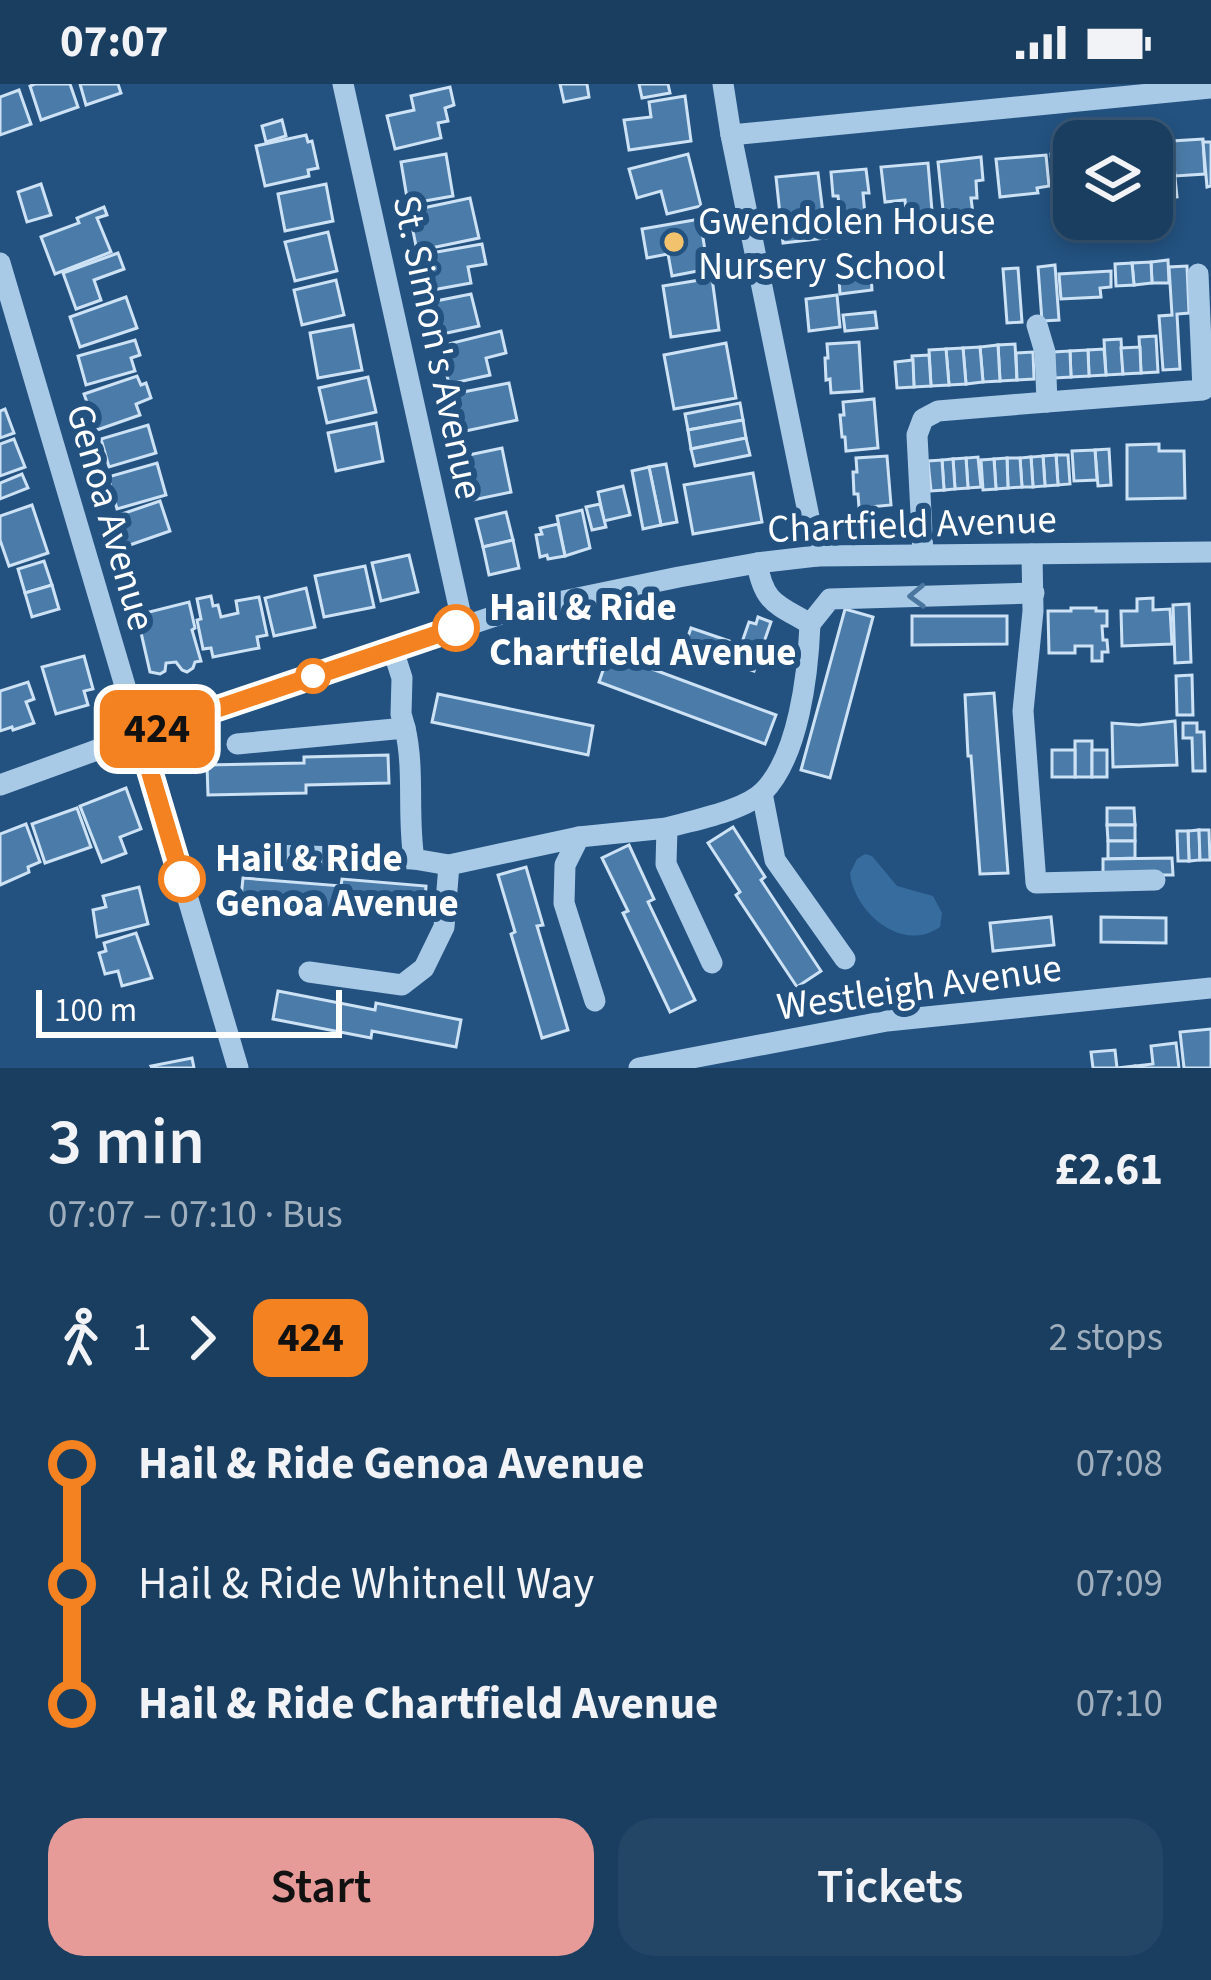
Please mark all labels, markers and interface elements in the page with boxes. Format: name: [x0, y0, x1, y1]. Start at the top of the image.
text: 07:07: [60, 10, 169, 74]
map controls: [1053, 120, 1173, 240]
button: layers: [1053, 120, 1173, 240]
street label: St. Simon's Avenue: [377, 190, 497, 505]
place label: Gwendolen House Nursery School: [698, 194, 995, 295]
marker: Gwendolen House Nursery School: [661, 229, 687, 255]
street label: Genoa Avenue: [51, 398, 169, 637]
street label: Chartfield Avenue: [766, 492, 1058, 558]
place label: Hail & Ride Chartfield Avenue: [489, 580, 797, 681]
one-way arrow: [907, 583, 926, 609]
marker: Hail & Ride Chartfield Avenue: [434, 606, 478, 650]
unlabelled marker: [297, 660, 329, 692]
line badge: 424: [88, 690, 226, 768]
text: 424: [124, 699, 190, 759]
place label: Hail & Ride Genoa Avenue: [215, 831, 459, 932]
marker: Hail & Ride Genoa Avenue: [160, 857, 204, 901]
street label: Westleigh Avenue: [774, 940, 1065, 1036]
scale bar: [36, 984, 342, 1037]
text: 100 m: [54, 987, 137, 1034]
text: 3 min: [48, 1095, 205, 1189]
text: £2.61: [1054, 1138, 1163, 1202]
text: 07:07 – 07:10 · Bus: [48, 1187, 343, 1243]
icon: walk: [48, 1305, 114, 1371]
icon: forward: [169, 1305, 235, 1371]
text: 424: [277, 1308, 344, 1368]
text: 1: [132, 1310, 151, 1366]
text: 2 stops: [1049, 1310, 1163, 1366]
text: Hail & Ride Genoa Avenue: [138, 1432, 645, 1496]
text: 07:08: [1076, 1436, 1163, 1492]
text: Hail & Ride Whitnell Way: [138, 1552, 594, 1616]
text: 07:09: [1076, 1556, 1163, 1612]
text: Hail & Ride Chartfield Avenue: [138, 1672, 718, 1736]
text: 07:10: [1076, 1676, 1163, 1732]
button: Start: [48, 1818, 594, 1956]
button: Tickets: [618, 1818, 1163, 1956]

